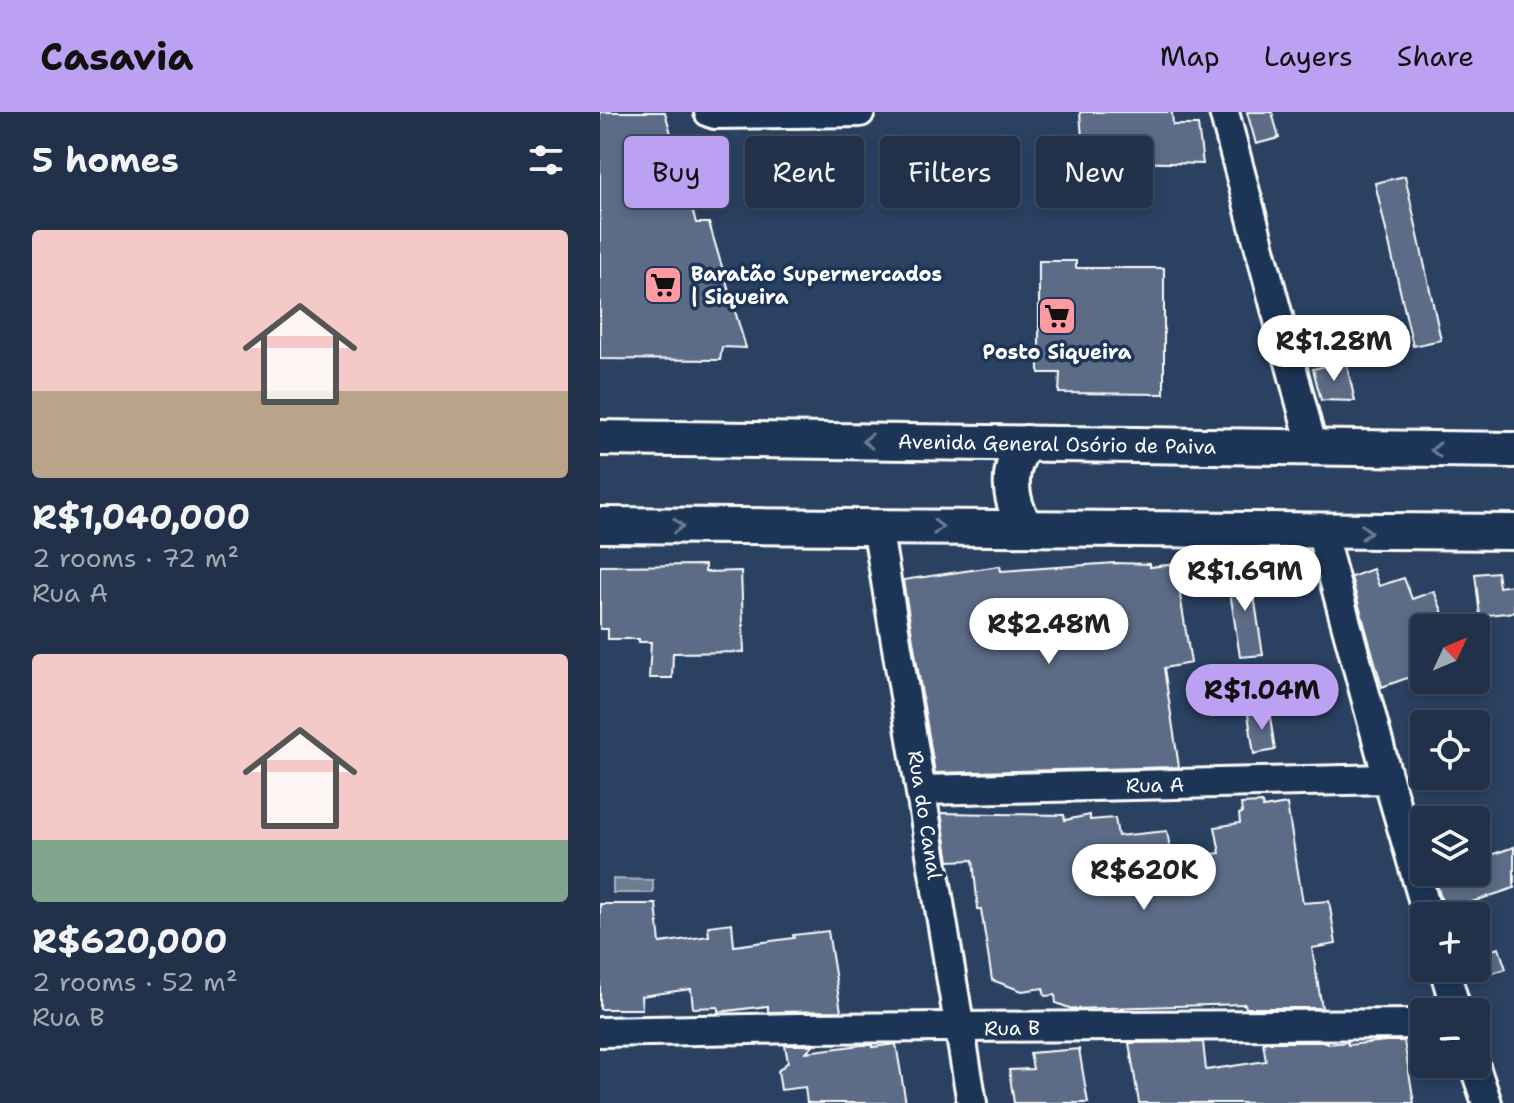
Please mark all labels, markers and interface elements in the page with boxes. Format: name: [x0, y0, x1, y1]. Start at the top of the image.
text: Casavia: [40, 31, 193, 82]
text: Map: [1160, 37, 1220, 75]
text: Layers: [1264, 37, 1353, 75]
text: Share: [1397, 37, 1474, 75]
chip: Buy: [624, 136, 729, 208]
chip: Rent: [745, 136, 864, 208]
chip: Filters: [880, 136, 1020, 208]
chip: New: [1036, 136, 1153, 208]
text: 5 homes: [32, 137, 179, 183]
icon: filters: [524, 138, 568, 182]
place label: Baratão Supermercados | Siqueira: [691, 261, 942, 310]
supermarket icon: Baratão Supermercados | Siqueira: [642, 264, 684, 306]
icon: home: [228, 282, 372, 426]
supermarket icon: Posto Siqueira: [1036, 295, 1078, 337]
pin: R$1.28M: [1260, 315, 1408, 383]
text: R$1.28M: [1276, 323, 1392, 358]
place label: Posto Siqueira: [983, 339, 1132, 365]
street label: Avenida General Osório de Paiva: [898, 428, 1217, 460]
one-way arrow: [861, 432, 874, 450]
one-way arrow: [1429, 441, 1442, 459]
text: R$1,040,000: [32, 494, 250, 540]
one-way arrow: [672, 517, 685, 535]
one-way arrow: [932, 518, 945, 536]
one-way arrow: [1360, 523, 1373, 541]
text: 2 rooms · 72 m²: [32, 540, 239, 575]
pin: R$1.69M: [1171, 545, 1319, 613]
text: R$1.69M: [1187, 553, 1303, 588]
text: Rua A: [32, 575, 108, 610]
pin: R$2.48M: [975, 598, 1123, 666]
text: R$2.48M: [987, 606, 1111, 641]
north arrow: [1410, 614, 1490, 694]
map controls: [1410, 614, 1490, 1078]
pin: R$1.04M: [1188, 664, 1336, 732]
text: R$1.04M: [1204, 672, 1320, 707]
icon: home: [228, 706, 372, 850]
button: locate: [1410, 710, 1490, 790]
street label: Rua do Canal: [902, 749, 948, 881]
street label: Rua A: [1126, 771, 1184, 799]
button: layers: [1410, 806, 1490, 886]
pin: R$620K: [1079, 844, 1209, 912]
text: R$620K: [1090, 852, 1198, 887]
button: +: [1410, 902, 1490, 982]
text: R$620,000: [32, 918, 228, 964]
text: 2 rooms · 52 m²: [32, 964, 238, 999]
button: −: [1410, 998, 1490, 1078]
text: Rua B: [32, 999, 105, 1034]
street label: Rua B: [984, 1015, 1040, 1041]

